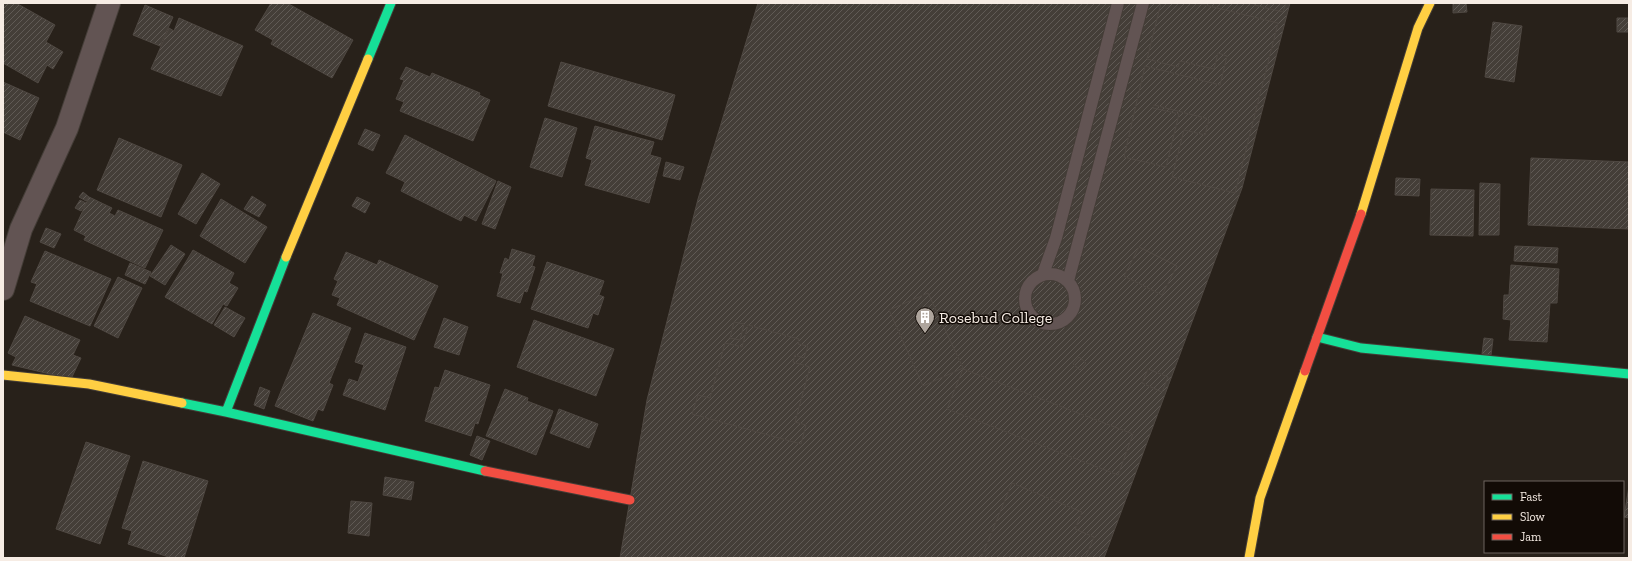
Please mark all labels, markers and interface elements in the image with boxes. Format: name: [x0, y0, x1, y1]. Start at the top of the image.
building icon: Rosebud College: [914, 306, 936, 334]
place label: Rosebud College: [939, 308, 1052, 327]
legend: [1484, 481, 1624, 553]
text: Fast: [1520, 490, 1543, 504]
text: Slow: [1520, 510, 1546, 524]
text: Jam: [1520, 530, 1542, 544]

